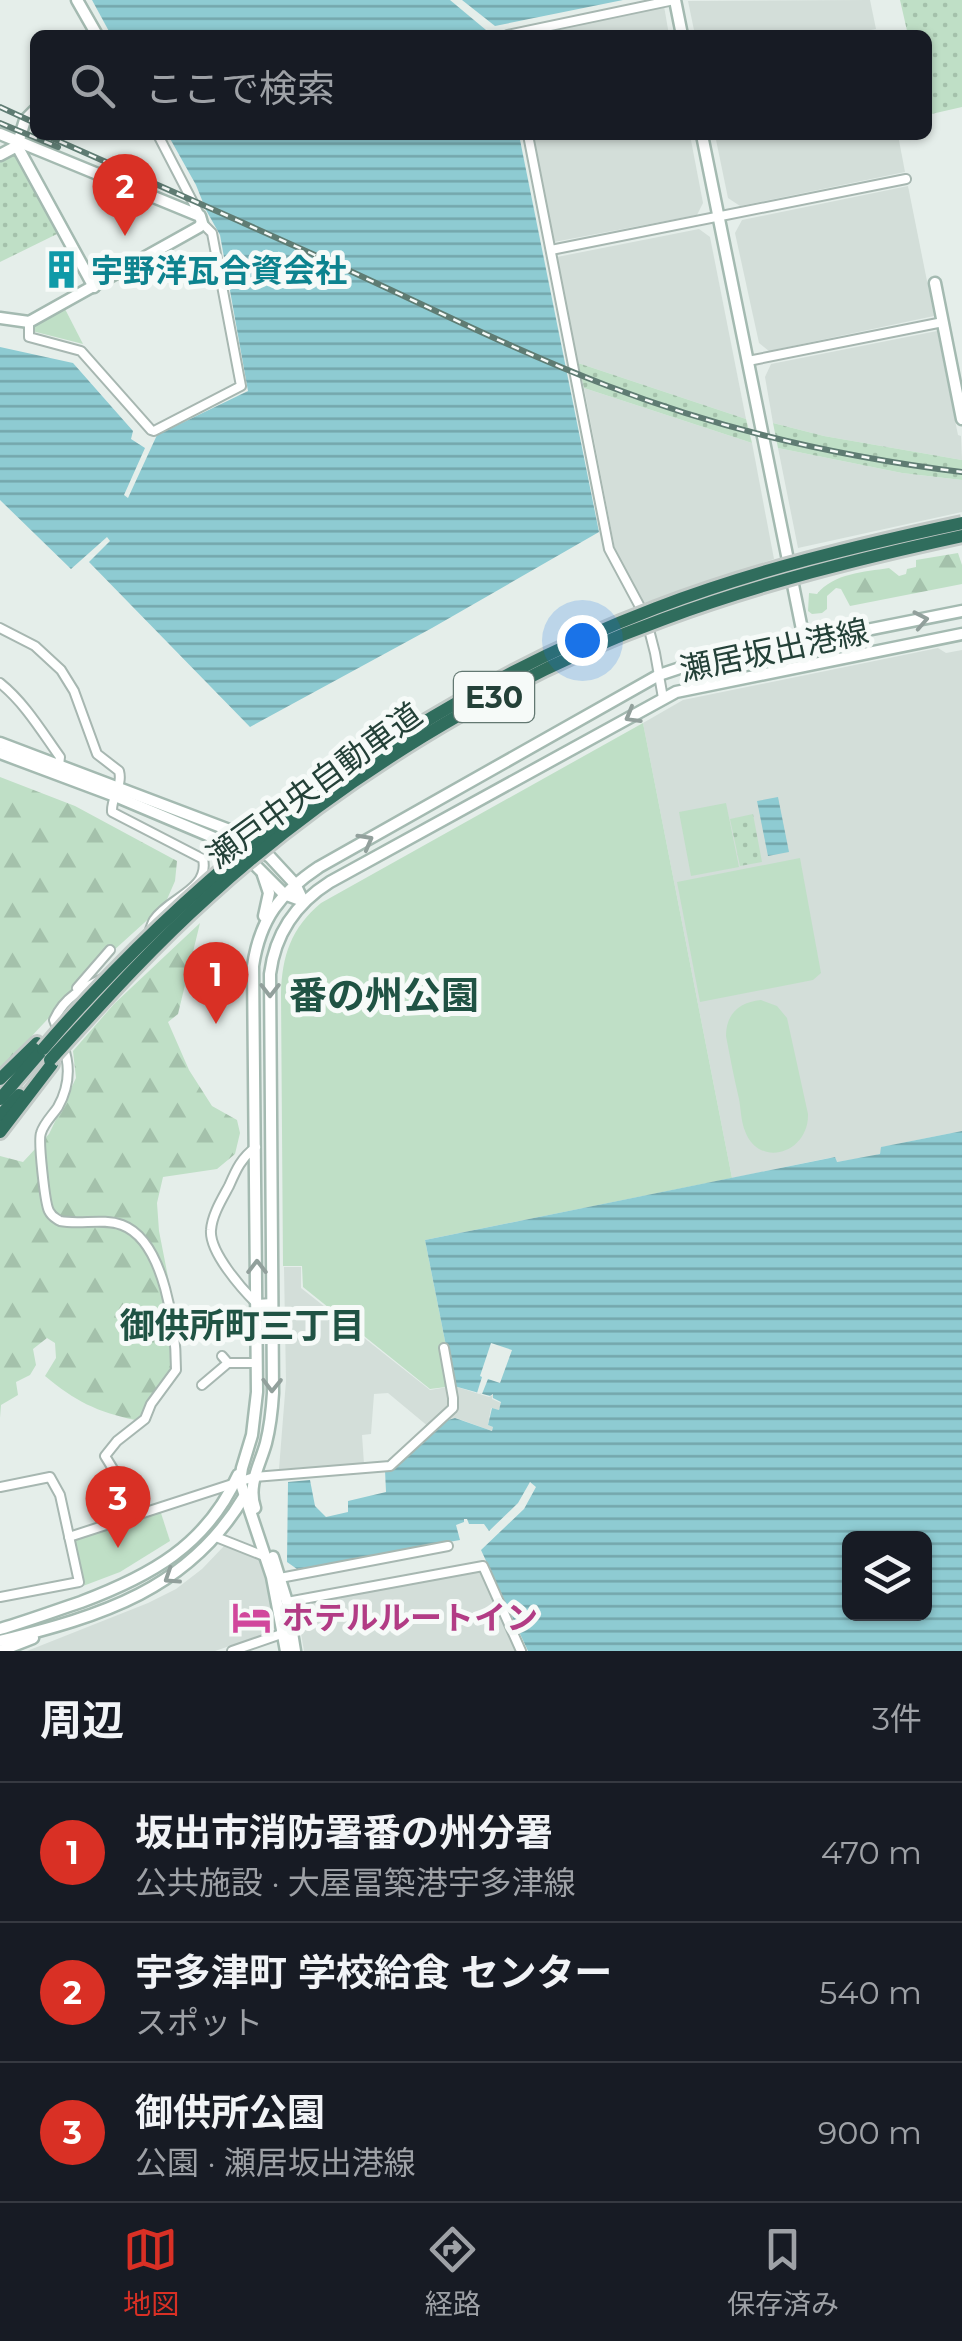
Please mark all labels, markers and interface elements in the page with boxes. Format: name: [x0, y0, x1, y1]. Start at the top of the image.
search box: [30, 30, 932, 140]
icon: search: [65, 58, 120, 113]
text: ここで検索: [145, 65, 335, 112]
pin: 2: [92, 154, 158, 236]
building icon: 宇野洋瓦合資会社: [40, 249, 82, 291]
place label: 宇野洋瓦合資会社: [91, 251, 347, 290]
one-way arrow: [912, 610, 929, 631]
street label: 瀬居坂出港線: [676, 611, 872, 689]
your location: [557, 615, 608, 666]
road number: E30: [454, 672, 534, 722]
street label: 瀬戸中央自動車道: [199, 694, 429, 876]
one-way arrow: [624, 704, 642, 724]
one-way arrow: [355, 833, 373, 853]
pin: 1: [184, 942, 248, 1024]
district label: 番の州公園: [289, 972, 479, 1019]
one-way arrow: [259, 984, 281, 999]
one-way arrow: [246, 1259, 268, 1274]
district label: 御供所町三丁目: [119, 1304, 365, 1347]
one-way arrow: [262, 1378, 283, 1394]
pin: 3: [86, 1466, 150, 1548]
map controls: [842, 1531, 932, 1621]
button: layers: [842, 1531, 932, 1621]
one-way arrow: [163, 1564, 181, 1583]
hotel icon: ホテルルートイン: [231, 1596, 273, 1638]
place label: ホテルルートイン: [282, 1598, 538, 1637]
text: 周辺: [40, 1694, 124, 1746]
text: 3件: [872, 1699, 922, 1738]
text: 坂出市消防署番の州分署: [135, 1809, 553, 1856]
text: 1: [66, 1833, 79, 1872]
text: 470 m: [821, 1833, 922, 1872]
text: 公共施設 · 大屋冨築港宇多津線: [135, 1863, 576, 1902]
text: 宇多津町 学校給食 センター: [135, 1949, 613, 1996]
text: 2: [63, 1973, 82, 2012]
text: 540 m: [819, 1973, 922, 2012]
text: スポット: [135, 2003, 263, 2042]
text: 御供所公園: [135, 2089, 325, 2136]
text: 3: [63, 2113, 82, 2152]
text: 900 m: [818, 2113, 922, 2152]
text: 公園 · 瀬居坂出港線: [135, 2143, 416, 2182]
tab: 地図: [123, 2222, 179, 2322]
tab: 経路: [425, 2222, 481, 2322]
tab: 保存済み: [727, 2222, 839, 2322]

